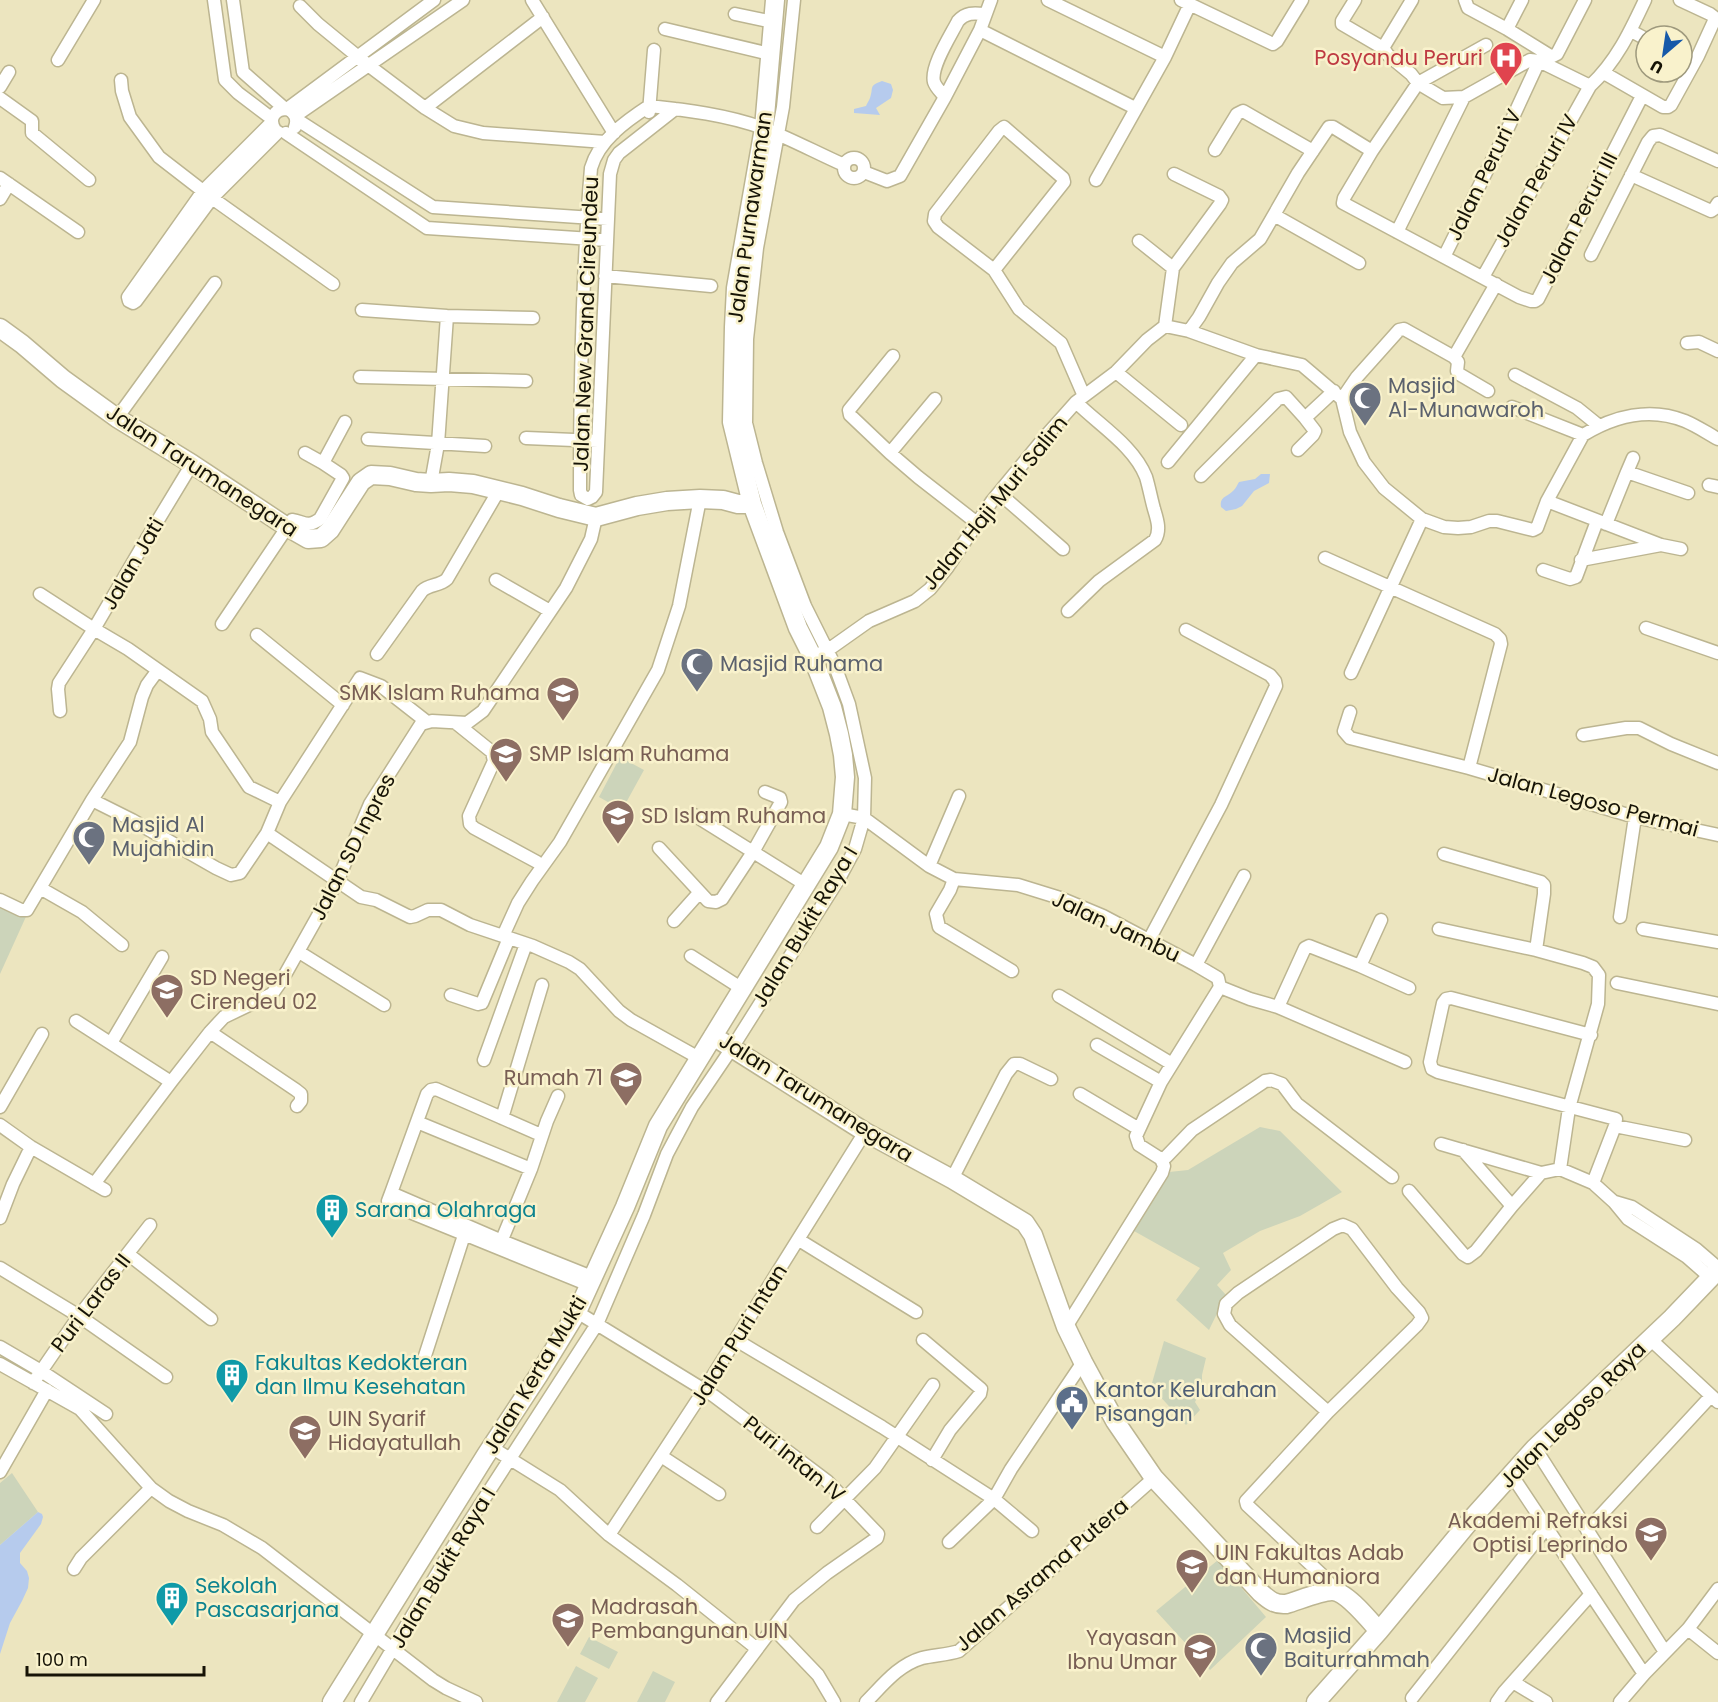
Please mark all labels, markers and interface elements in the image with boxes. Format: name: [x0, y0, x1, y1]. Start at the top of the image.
north arrow: [1634, 24, 1694, 84]
hospital icon: Posyandu Peruri: [1488, 40, 1524, 87]
place label: Posyandu Peruri: [1314, 43, 1483, 72]
text: U: [1646, 54, 1667, 79]
street label: Jalan Peruri V: [1439, 104, 1528, 245]
street label: Jalan Purnawarman: [720, 109, 779, 325]
street label: Jalan Peruri IV: [1487, 109, 1584, 253]
street label: Jalan Peruri III: [1533, 147, 1624, 289]
street label: Jalan New Grand Cireundeu: [566, 176, 605, 472]
place label: Masjid Al-Munawaroh: [1388, 371, 1544, 424]
mosque icon: Masjid Al-Munawaroh: [1347, 380, 1383, 427]
street label: Jalan Tarumanegara: [101, 398, 304, 544]
street label: Jalan Haji Muri Salim: [915, 409, 1074, 596]
street label: Jalan Jati: [95, 512, 171, 615]
mosque icon: Masjid Ruhama: [679, 646, 715, 693]
place label: Masjid Ruhama: [720, 649, 883, 678]
school or university icon: SMK Islam Ruhama: [545, 675, 581, 722]
place label: SMK Islam Ruhama: [339, 678, 540, 707]
school or university icon: SMP Islam Ruhama: [488, 736, 524, 783]
place label: SMP Islam Ruhama: [529, 739, 730, 768]
street label: Jalan Legoso Permai: [1484, 759, 1702, 844]
street label: Jalan SD Inpres: [303, 768, 402, 925]
school or university icon: SD Islam Ruhama: [600, 798, 636, 845]
place label: SD Islam Ruhama: [641, 801, 826, 830]
place label: Masjid Al Mujahidin: [112, 810, 214, 863]
mosque icon: Masjid Al Mujahidin: [71, 819, 107, 866]
street label: Jalan Bukit Raya I: [745, 841, 864, 1013]
street label: Jalan Jambu: [1047, 884, 1185, 969]
place label: SD Negeri Cirendeu 02: [190, 963, 317, 1016]
school or university icon: SD Negeri Cirendeu 02: [149, 972, 185, 1019]
street label: Jalan Tarumanegara: [714, 1026, 919, 1169]
school or university icon: Rumah 71: [608, 1060, 644, 1107]
place label: Rumah 71: [504, 1063, 603, 1092]
building icon: Sarana Olahraga: [314, 1192, 350, 1239]
place label: Sarana Olahraga: [355, 1195, 537, 1224]
street label: Puri Laras II: [44, 1247, 137, 1358]
street label: Jalan Puri Intan: [683, 1258, 794, 1411]
street label: Jalan Kerta Mukti: [476, 1290, 593, 1459]
street label: Jalan Legoso Raya: [1493, 1335, 1652, 1494]
place label: Fakultas Kedokteran dan Ilmu Kesehatan: [255, 1348, 468, 1401]
building icon: Fakultas Kedokteran dan Ilmu Kesehatan: [214, 1357, 250, 1404]
place label: Kantor Kelurahan Pisangan: [1095, 1375, 1277, 1428]
public building icon: Kantor Kelurahan Pisangan: [1054, 1384, 1090, 1431]
place label: UIN Syarif Hidayatullah: [328, 1404, 461, 1457]
street label: Puri Intan IV: [737, 1409, 851, 1509]
school or university icon: UIN Syarif Hidayatullah: [287, 1413, 323, 1460]
street label: Jalan Bukit Raya I: [383, 1482, 502, 1654]
street label: Jalan Asrama Putera: [949, 1491, 1134, 1658]
place label: Akademi Refraksi Optisi Leprindo: [1448, 1506, 1628, 1559]
school or university icon: Akademi Refraksi Optisi Leprindo: [1633, 1515, 1669, 1562]
place label: UIN Fakultas Adab dan Humaniora: [1215, 1538, 1404, 1591]
school or university icon: UIN Fakultas Adab dan Humaniora: [1174, 1547, 1210, 1594]
place label: Sekolah Pascasarjana: [195, 1571, 339, 1624]
building icon: Sekolah Pascasarjana: [154, 1580, 190, 1627]
place label: Madrasah Pembangunan UIN: [591, 1592, 788, 1645]
school or university icon: Madrasah Pembangunan UIN: [550, 1601, 586, 1648]
place label: Masjid Baiturrahmah: [1284, 1621, 1430, 1674]
place label: Yayasan Ibnu Umar: [1067, 1623, 1177, 1676]
mosque icon: Masjid Baiturrahmah: [1243, 1630, 1279, 1677]
school or university icon: Yayasan Ibnu Umar: [1182, 1632, 1218, 1679]
scale bar: [27, 1639, 204, 1677]
text: 100 m: [36, 1647, 88, 1672]

